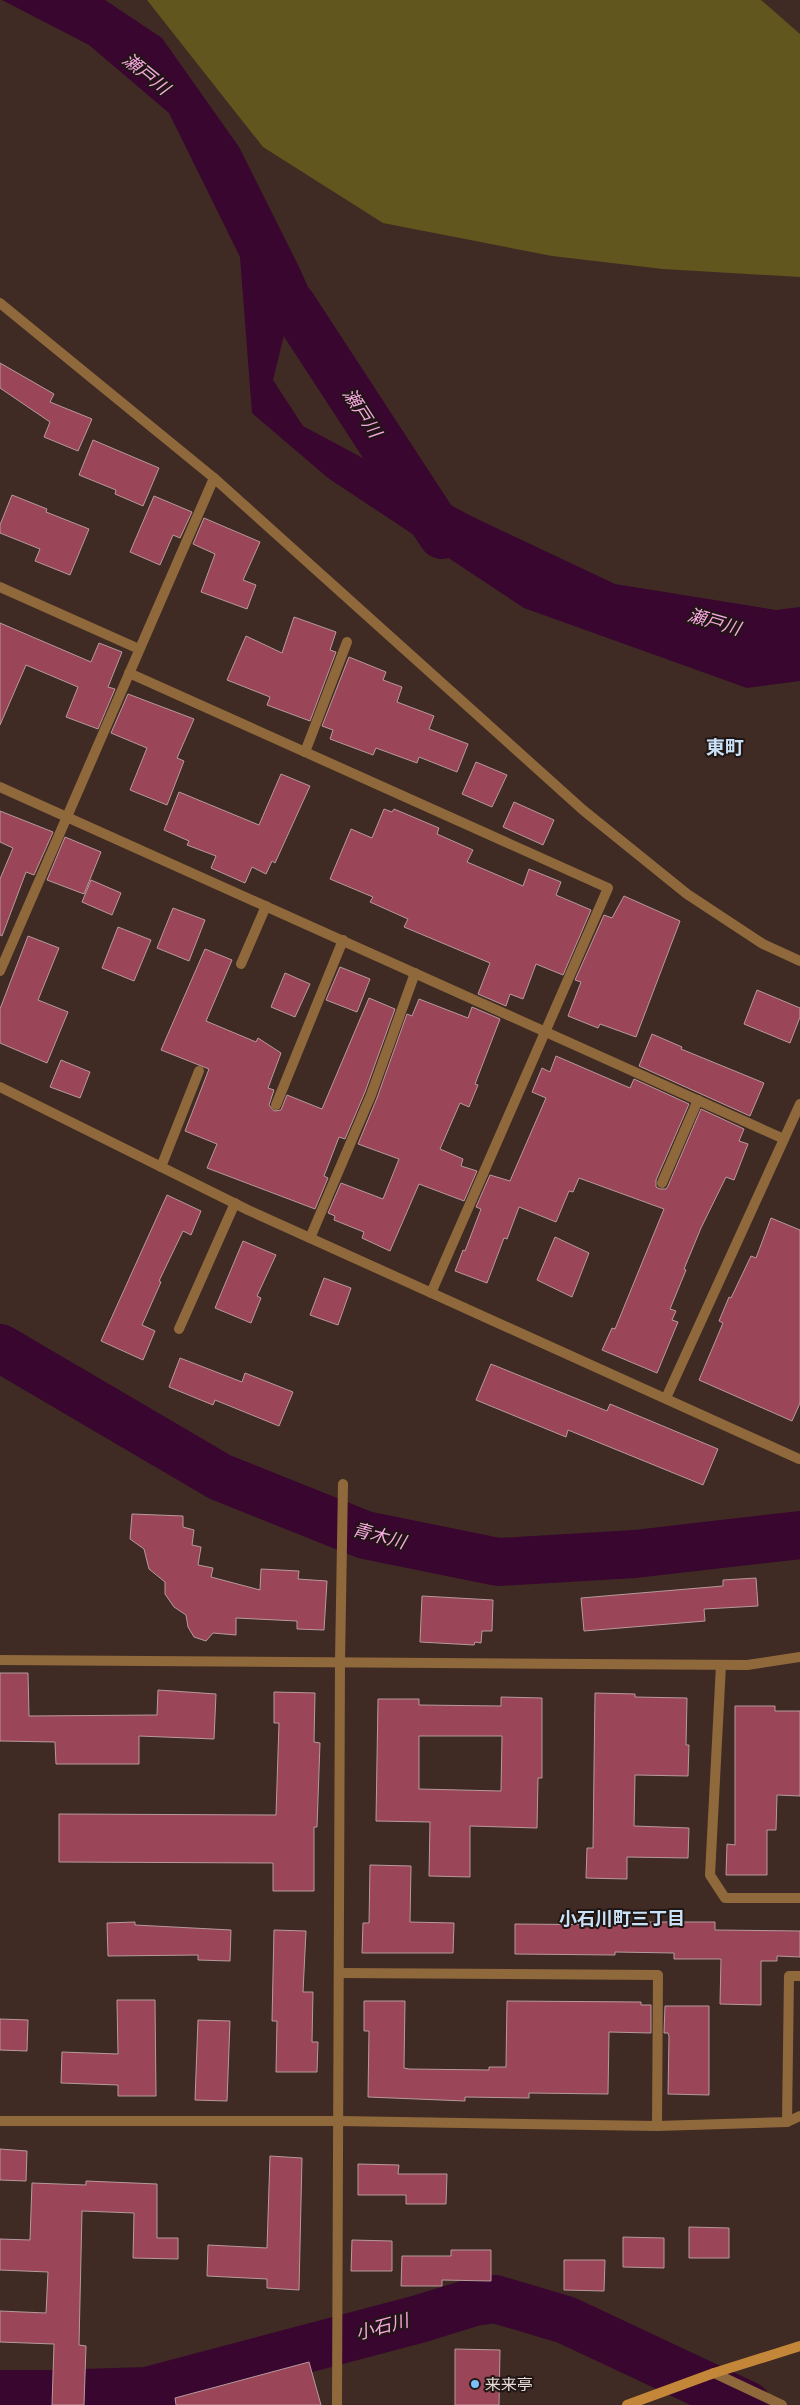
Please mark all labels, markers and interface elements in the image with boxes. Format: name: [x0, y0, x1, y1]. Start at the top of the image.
water label: 瀬戸川: [119, 49, 175, 100]
water label: 瀬戸川: [339, 385, 386, 443]
water label: 瀬戸川: [685, 605, 745, 640]
district label: 東町: [706, 737, 744, 758]
water label: 青木川: [350, 1519, 410, 1553]
district label: 小石川町三丁目: [559, 1909, 685, 1929]
water label: 小石川: [353, 2310, 413, 2344]
place label: 来来亭: [485, 2376, 533, 2393]
marker: 来来亭: [469, 2378, 481, 2390]

